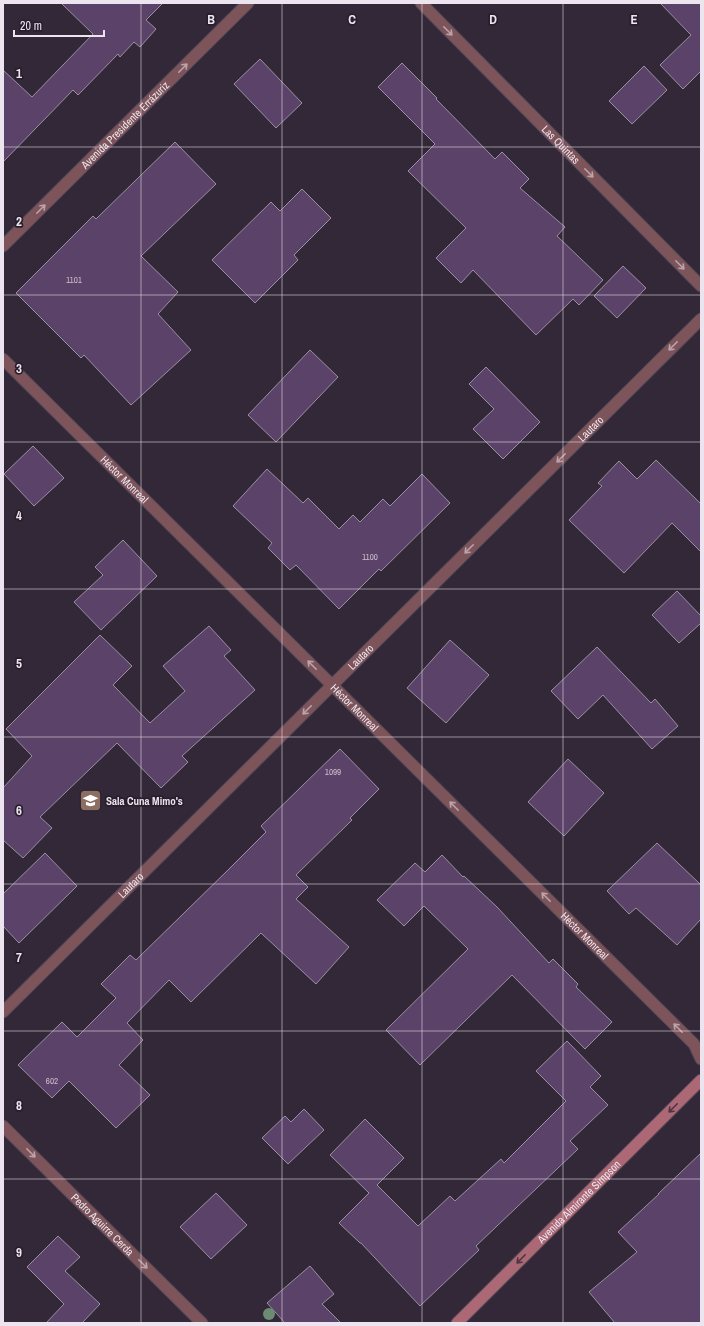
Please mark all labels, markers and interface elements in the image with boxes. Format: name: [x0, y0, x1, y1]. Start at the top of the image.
text: B: [207, 11, 215, 28]
text: C: [348, 11, 356, 28]
text: D: [489, 11, 497, 28]
text: E: [630, 11, 638, 28]
scale bar: [14, 12, 104, 38]
text: 20 m: [20, 18, 42, 34]
one-way arrow: [443, 26, 453, 36]
one-way arrow: [178, 63, 187, 73]
text: 1: [16, 65, 22, 82]
street label: Avenida Presidente Errázuriz: [77, 78, 172, 172]
street label: Las Quintas: [539, 122, 583, 167]
one-way arrow: [584, 168, 594, 178]
one-way arrow: [36, 204, 46, 214]
text: 2: [16, 213, 22, 230]
one-way arrow: [675, 260, 685, 270]
house number: 1101: [66, 274, 82, 286]
one-way arrow: [668, 341, 678, 351]
text: 3: [16, 360, 22, 377]
street label: Lautaro: [575, 413, 606, 444]
street label: Héctor Monreal: [98, 453, 151, 506]
one-way arrow: [556, 453, 566, 463]
text: 4: [16, 507, 22, 524]
one-way arrow: [464, 544, 474, 554]
house number: 1100: [362, 551, 378, 563]
street label: Lautaro: [345, 641, 376, 673]
text: 5: [16, 655, 22, 672]
one-way arrow: [307, 660, 317, 670]
street label: Héctor Monreal: [328, 681, 381, 734]
one-way arrow: [302, 705, 312, 715]
house number: 1099: [325, 766, 341, 778]
school or university icon: Sala Cuna Mimo's: [77, 788, 103, 814]
place label: Sala Cuna Mimo's: [106, 794, 183, 808]
one-way arrow: [449, 801, 459, 811]
text: 6: [16, 802, 22, 819]
street label: Lautaro: [115, 869, 147, 901]
one-way arrow: [541, 892, 551, 902]
street label: Héctor Monreal: [558, 909, 612, 962]
text: 7: [16, 949, 22, 966]
one-way arrow: [673, 1023, 683, 1033]
house number: 602: [46, 1075, 58, 1087]
text: 8: [16, 1097, 22, 1114]
one-way arrow: [668, 1103, 678, 1113]
one-way arrow: [26, 1148, 36, 1158]
street label: Avenida Almirante Simpson: [534, 1157, 623, 1247]
street label: Pedro Aguirre Cerda: [68, 1190, 137, 1259]
text: 9: [16, 1244, 22, 1261]
one-way arrow: [516, 1254, 526, 1264]
one-way arrow: [138, 1259, 148, 1269]

